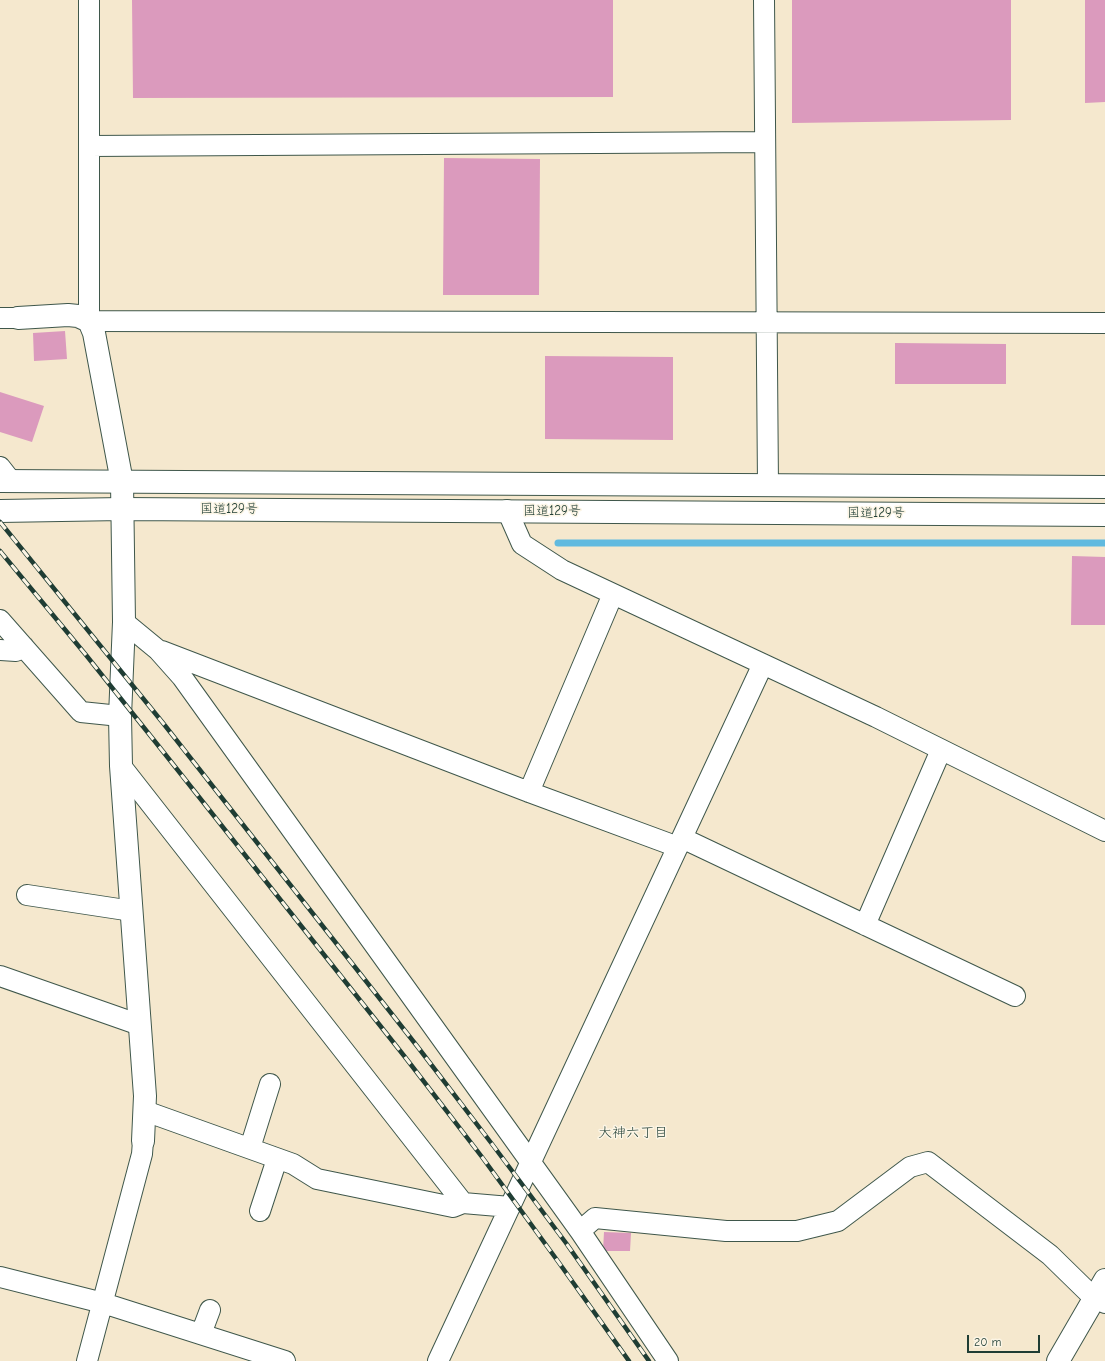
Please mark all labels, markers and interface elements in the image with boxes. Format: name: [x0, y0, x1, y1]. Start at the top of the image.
street label: 国道129号: [200, 501, 258, 517]
street label: 国道129号: [523, 503, 581, 519]
street label: 国道129号: [847, 505, 905, 521]
district label: 大神六丁目: [598, 1125, 668, 1141]
scale bar: [969, 1327, 1042, 1353]
text: 20 m: [974, 1335, 1002, 1349]

